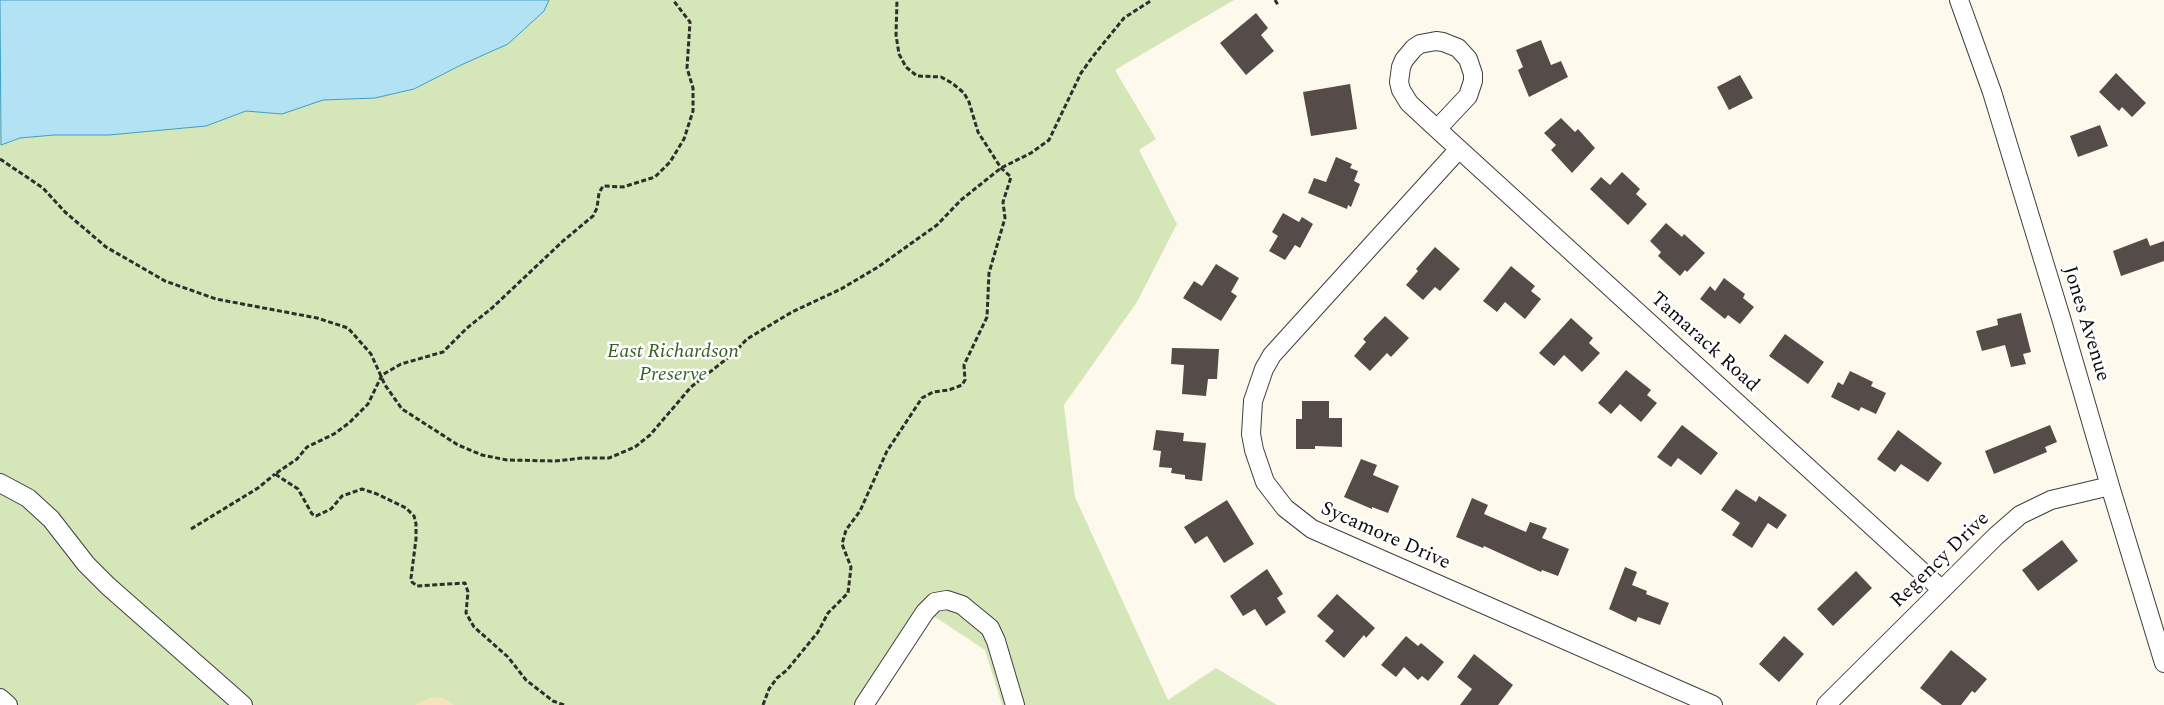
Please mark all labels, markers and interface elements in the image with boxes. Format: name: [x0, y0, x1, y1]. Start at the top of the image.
street label: Jones Avenue: [2056, 264, 2114, 384]
street label: Tamarack Road: [1645, 288, 1763, 398]
park label: East Richardson Preserve: [607, 341, 739, 388]
street label: Sycamore Drive: [1316, 498, 1454, 576]
street label: Regency Drive: [1887, 508, 1995, 614]

